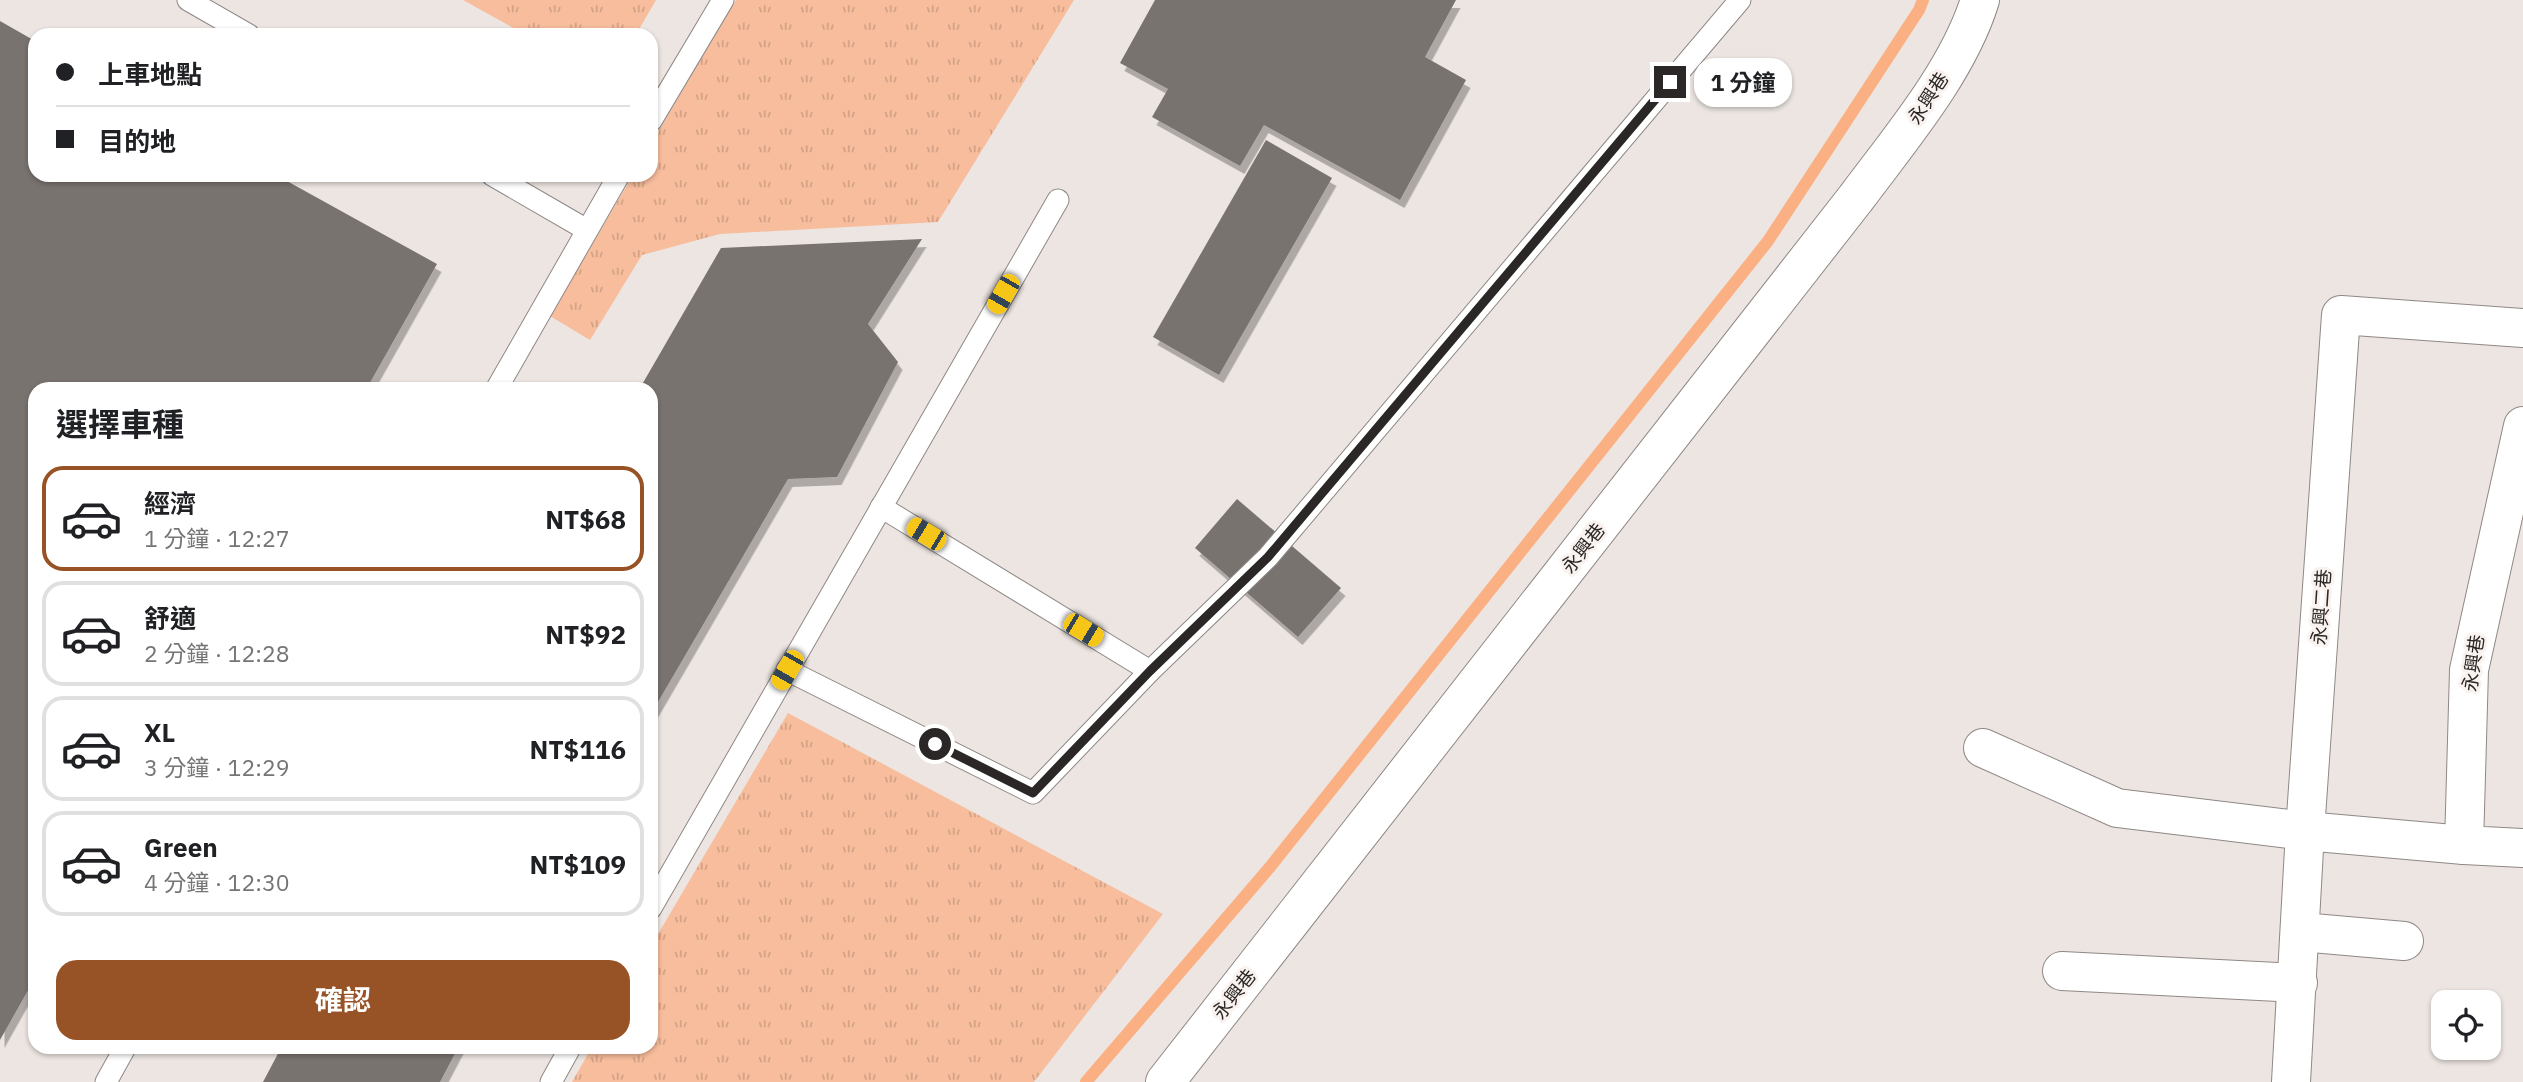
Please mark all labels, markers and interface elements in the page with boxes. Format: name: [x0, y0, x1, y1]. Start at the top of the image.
text: 上車地點: [98, 57, 202, 91]
callout: 1 分鐘: [1694, 57, 1792, 106]
route end: [1654, 66, 1686, 98]
text: 1 分鐘: [1710, 67, 1776, 97]
street label: 永興巷: [1902, 68, 1954, 128]
text: 目的地: [98, 124, 176, 158]
car: [984, 271, 1023, 317]
text: 選擇車種: [56, 403, 184, 445]
text: 經濟: [144, 486, 196, 520]
icon: car: [60, 487, 123, 550]
text: NT$68: [545, 502, 626, 536]
car: [903, 514, 950, 554]
street label: 永興巷: [1556, 518, 1610, 578]
text: 1 分鐘 · 12:27: [144, 523, 290, 553]
street label: 永興二巷: [2306, 568, 2336, 646]
text: 舒適: [144, 601, 196, 635]
icon: car: [60, 602, 123, 665]
car: [1060, 610, 1107, 650]
text: NT$92: [545, 617, 626, 651]
street label: 永興巷: [2457, 633, 2489, 693]
text: 2 分鐘 · 12:28: [144, 638, 290, 668]
car: [768, 647, 807, 693]
text: XL: [144, 715, 175, 749]
icon: car: [60, 717, 123, 780]
route start: [919, 728, 951, 760]
text: NT$116: [530, 732, 626, 766]
text: 3 分鐘 · 12:29: [144, 752, 290, 782]
text: Green: [144, 830, 218, 864]
icon: car: [60, 832, 123, 895]
text: NT$109: [530, 847, 626, 881]
text: 4 分鐘 · 12:30: [144, 867, 290, 897]
button: 確認: [56, 960, 630, 1040]
street label: 永興巷: [1207, 964, 1261, 1024]
map controls: [2431, 990, 2501, 1060]
button: locate: [2431, 990, 2501, 1060]

